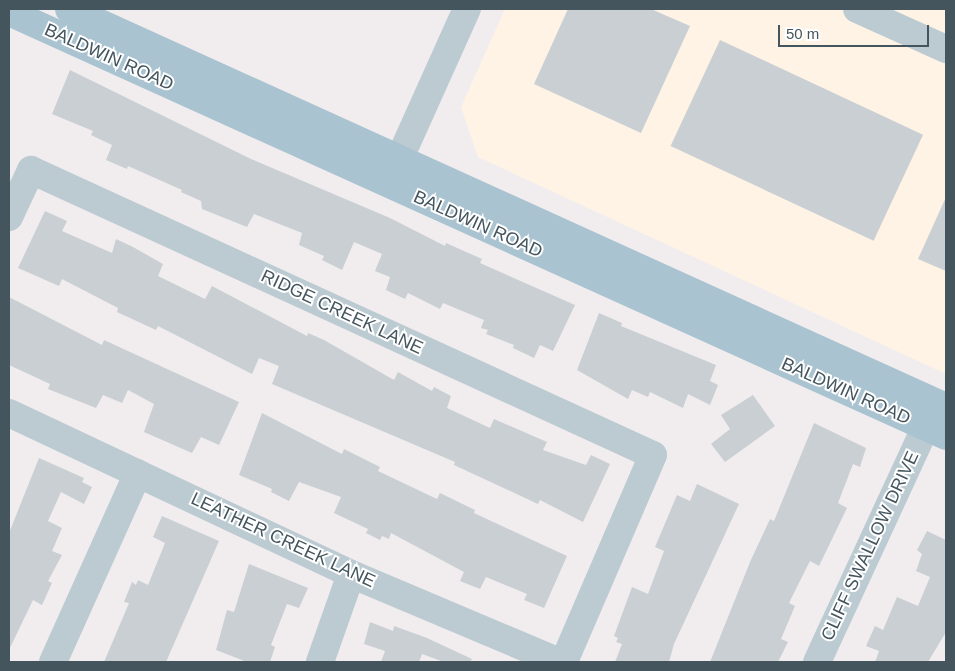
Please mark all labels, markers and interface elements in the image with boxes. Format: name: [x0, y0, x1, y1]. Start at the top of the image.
scale bar: [780, 15, 931, 47]
street label: BALDWIN ROAD: [41, 19, 177, 95]
text: 50 m: [786, 25, 819, 42]
street label: BALDWIN ROAD: [410, 186, 546, 262]
street label: RIDGE CREEK LANE: [258, 265, 426, 359]
street label: BALDWIN ROAD: [778, 353, 914, 429]
street label: CLIFF SWALLOW DRIVE: [817, 448, 923, 644]
street label: LEATHER CREEK LANE: [187, 488, 379, 592]

